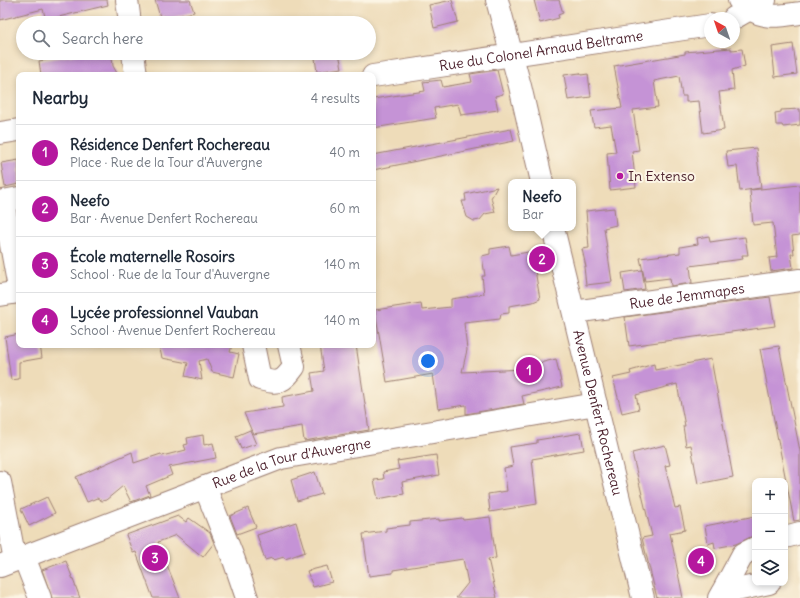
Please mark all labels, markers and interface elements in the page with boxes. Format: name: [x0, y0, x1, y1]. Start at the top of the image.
north arrow: [704, 12, 740, 48]
search box: [16, 16, 376, 60]
street label: Rue du Colonel Arnaud Beltrame: [438, 26, 644, 75]
icon: search: [30, 27, 52, 49]
text: Search here: [62, 29, 143, 48]
text: Nearby: [32, 87, 88, 109]
text: 4 results: [311, 90, 360, 107]
text: Résidence Denfert Rochereau: [70, 135, 270, 154]
text: 1: [42, 144, 48, 161]
text: 40 m: [329, 144, 360, 161]
text: Place · Rue de la Tour d'Auvergne: [70, 154, 263, 171]
place label: In Extenso: [628, 167, 695, 185]
marker: In Extenso: [615, 171, 625, 181]
popup: [508, 179, 576, 231]
text: Neefo: [522, 187, 562, 206]
text: Neefo: [70, 191, 110, 210]
text: 2: [41, 200, 49, 217]
text: 60 m: [329, 200, 360, 217]
text: Bar: [522, 206, 543, 223]
text: Bar · Avenue Denfert Rochereau: [70, 210, 258, 227]
pin: 2: [529, 244, 555, 274]
text: École maternelle Rosoirs: [70, 247, 235, 266]
text: 3: [41, 256, 49, 273]
text: 140 m: [324, 256, 360, 273]
text: School · Rue de la Tour d'Auvergne: [70, 266, 270, 283]
street label: Rue de Jemmapes: [628, 279, 746, 313]
text: Lycée professionnel Vauban: [70, 303, 258, 322]
text: 4: [41, 312, 49, 329]
text: 140 m: [324, 312, 360, 329]
text: School · Avenue Denfert Rochereau: [70, 322, 275, 339]
street label: Avenue Denfert Rochereau: [569, 328, 627, 497]
your location: [418, 351, 438, 371]
pin: 1: [516, 355, 542, 385]
street label: Rue de la Tour d'Auvergne: [210, 434, 372, 493]
map controls: [752, 478, 788, 586]
button: +: [752, 478, 788, 514]
button: −: [752, 514, 788, 550]
pin: 3: [142, 543, 168, 573]
pin: 4: [688, 546, 714, 576]
button: layers: [752, 550, 788, 586]

